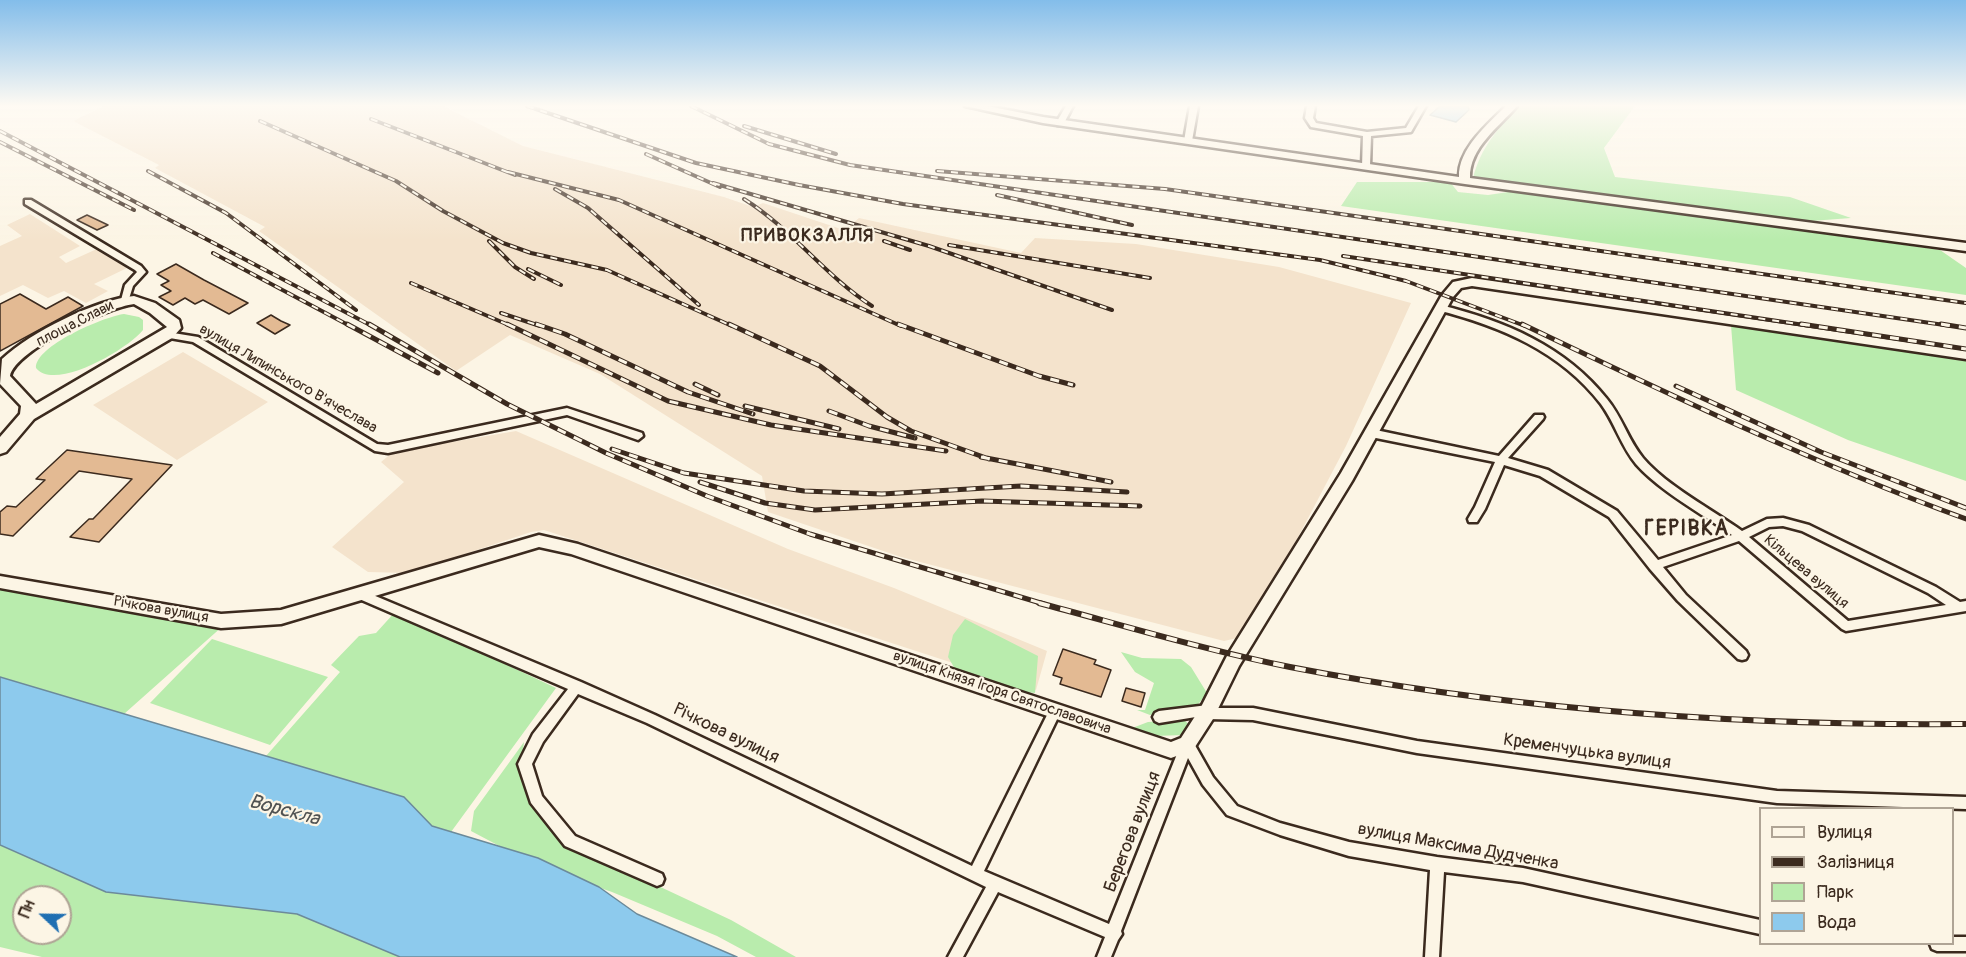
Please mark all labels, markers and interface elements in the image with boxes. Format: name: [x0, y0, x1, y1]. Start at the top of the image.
district label: ПРИВОКЗАЛЛЯ: [741, 225, 875, 247]
street label: площа Слави: [33, 297, 117, 351]
street label: вулиця Липинського В'ячеслава: [196, 321, 380, 437]
district label: ГЕРІВКА: [1644, 517, 1730, 543]
street label: Кільцева вулиця: [1760, 531, 1852, 613]
street label: Річкова вулиця: [112, 593, 210, 627]
street label: вулиця Князя Ігоря Святославовича: [891, 647, 1113, 739]
street label: Річкова вулиця: [670, 699, 782, 769]
street label: Кременчуцька вулиця: [1502, 730, 1672, 774]
street label: Берегова вулиця: [1100, 768, 1166, 896]
water label: Ворскла: [246, 790, 322, 832]
legend: [1759, 807, 1954, 945]
street label: вулиця Максима Дудченка: [1356, 819, 1560, 875]
text: Вулиця: [1817, 821, 1872, 844]
text: Залізниця: [1817, 851, 1894, 874]
text: Парк: [1817, 881, 1854, 904]
north arrow: [12, 885, 72, 945]
text: Пн: [15, 897, 40, 921]
text: Вода: [1817, 911, 1856, 934]

